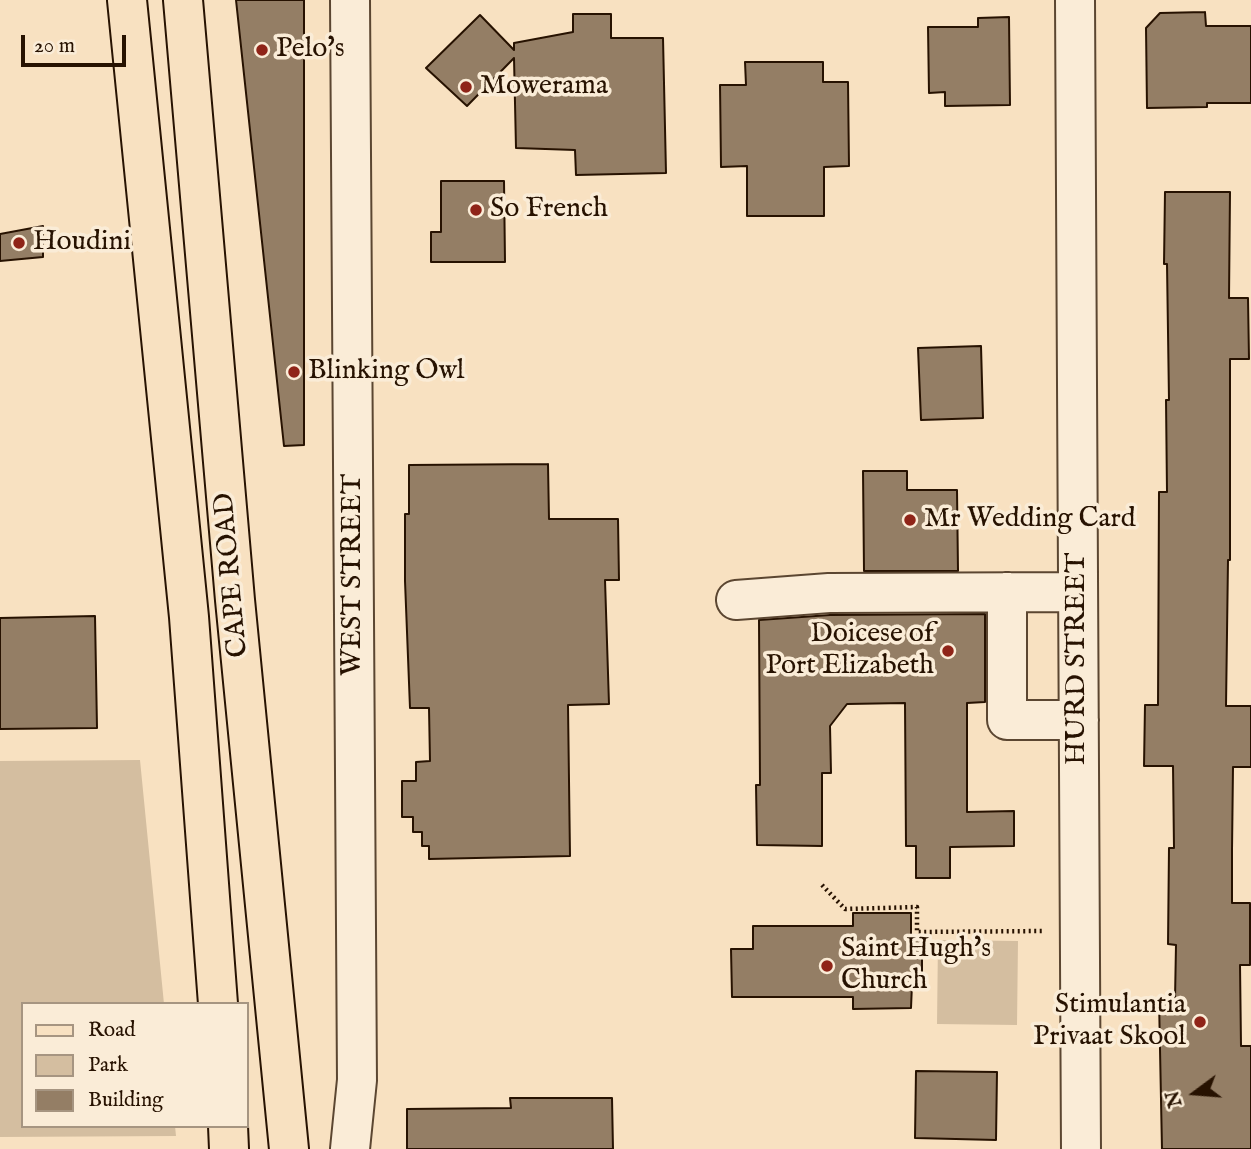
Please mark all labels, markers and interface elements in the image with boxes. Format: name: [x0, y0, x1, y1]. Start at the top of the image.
scale bar: [24, 21, 130, 65]
text: 20 m: [34, 33, 75, 60]
place label: Pelo's: [276, 33, 345, 67]
marker: Pelo's: [254, 42, 270, 58]
place label: Mowerama: [480, 70, 608, 104]
marker: Mowerama: [458, 79, 474, 95]
place label: So French: [490, 193, 608, 227]
marker: So French: [468, 202, 484, 218]
place label: Houdini: [33, 226, 131, 260]
marker: Houdini: [11, 235, 27, 251]
place label: Blinking Owl: [308, 355, 464, 389]
marker: Blinking Owl: [286, 364, 302, 380]
street label: WEST STREET: [337, 474, 371, 676]
street label: CAPE ROAD: [209, 491, 257, 659]
place label: Mr Wedding Card: [924, 503, 1136, 537]
marker: Mr Wedding Card: [902, 512, 918, 528]
street label: HURD STREET: [1061, 553, 1095, 765]
place label: Doicese of Port Elizabeth: [765, 618, 934, 684]
marker: Doicese of Port Elizabeth: [940, 643, 956, 659]
place label: Saint Hugh's Church: [841, 933, 991, 999]
marker: Saint Hugh's Church: [819, 958, 835, 974]
place label: Stimulantia Privaat Skool: [1033, 989, 1186, 1055]
legend: [21, 1002, 248, 1128]
marker: Stimulantia Privaat Skool: [1192, 1014, 1208, 1030]
text: Road: [88, 1017, 135, 1044]
text: Park: [88, 1052, 128, 1079]
north arrow: [1160, 1058, 1230, 1128]
text: Building: [88, 1087, 163, 1114]
text: N: [1161, 1088, 1189, 1110]

